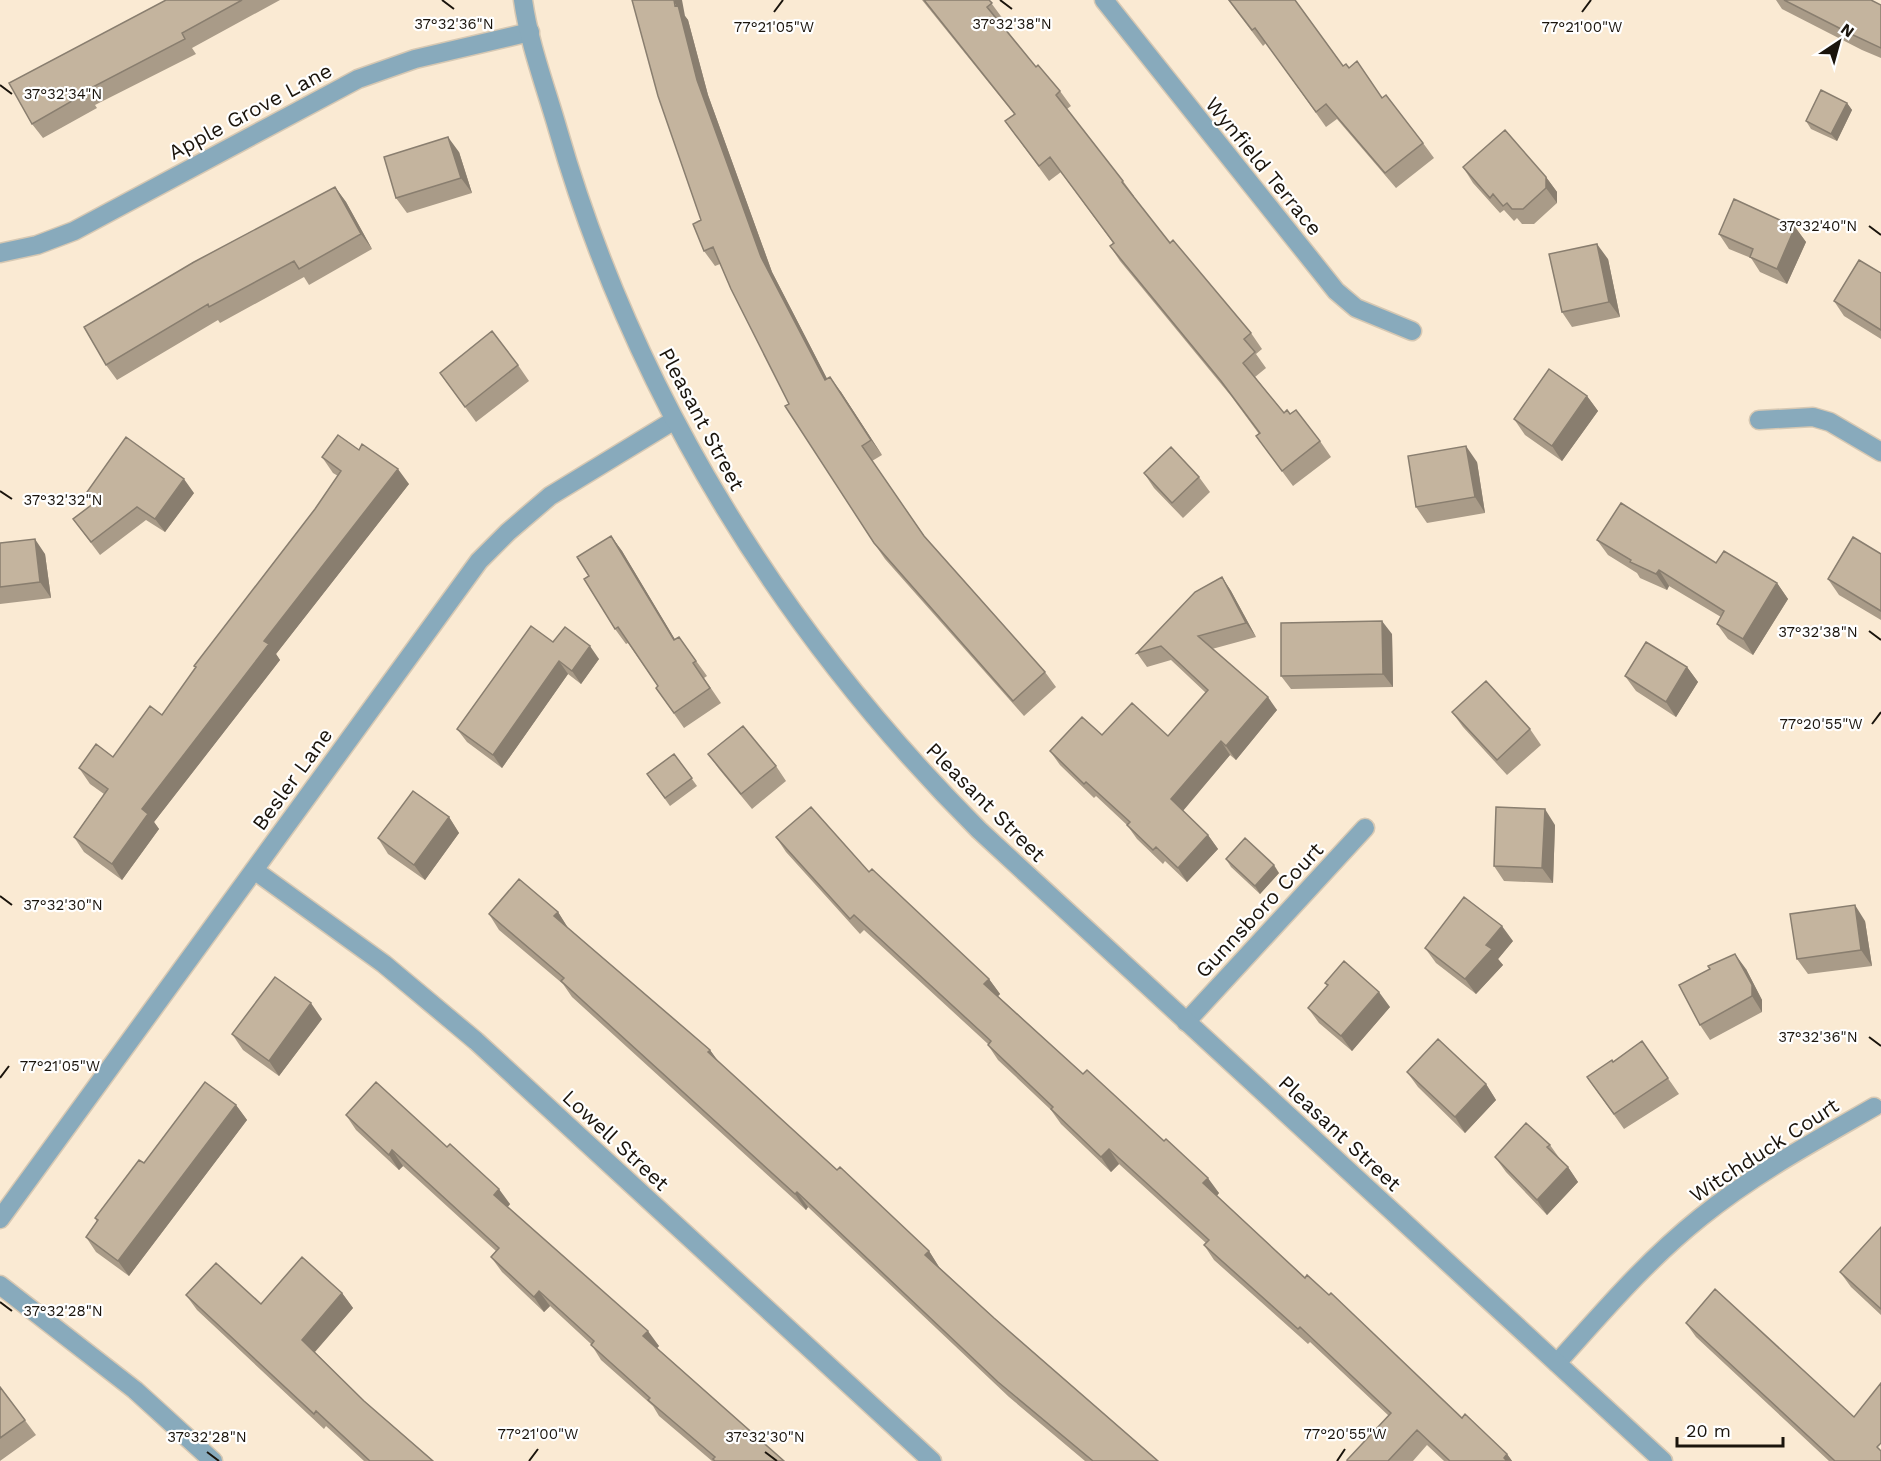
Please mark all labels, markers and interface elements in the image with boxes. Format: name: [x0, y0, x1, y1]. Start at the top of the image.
north arrow: [1809, 12, 1869, 72]
text: 37°32'36"N: [414, 15, 494, 33]
text: 37°32'38"N: [972, 15, 1052, 33]
text: 77°21'05"W: [734, 18, 814, 36]
text: 77°21'00"W: [1542, 18, 1622, 36]
text: N: [1837, 19, 1858, 41]
street label: Apple Grove Lane: [164, 57, 336, 165]
text: 37°32'34"N: [24, 85, 102, 103]
street label: Wynfield Terrace: [1200, 92, 1328, 240]
text: 37°32'40"N: [1779, 217, 1857, 235]
street label: Pleasant Street: [654, 343, 750, 495]
text: 37°32'32"N: [23, 491, 103, 509]
text: 37°32'38"N: [1778, 623, 1858, 641]
text: 77°20'55"W: [1779, 715, 1863, 733]
street label: Besler Lane: [247, 723, 337, 835]
street label: Pleasant Street: [921, 737, 1051, 867]
street label: Gunnsboro Court: [1190, 837, 1328, 983]
text: 37°32'30"N: [23, 896, 103, 914]
text: 37°32'36"N: [1778, 1028, 1858, 1046]
text: 77°21'05"W: [20, 1057, 100, 1075]
street label: Pleasant Street: [1274, 1070, 1407, 1196]
street label: Lowell Street: [558, 1084, 675, 1196]
street label: Witchduck Court: [1685, 1092, 1843, 1207]
text: 37°32'28"N: [23, 1302, 103, 1320]
scale bar: [1677, 1410, 1784, 1448]
text: 20 m: [1686, 1420, 1731, 1441]
text: 77°21'00"W: [498, 1425, 578, 1443]
text: 77°20'55"W: [1303, 1425, 1387, 1443]
text: 37°32'28"N: [167, 1428, 247, 1446]
text: 37°32'30"N: [725, 1428, 805, 1446]

